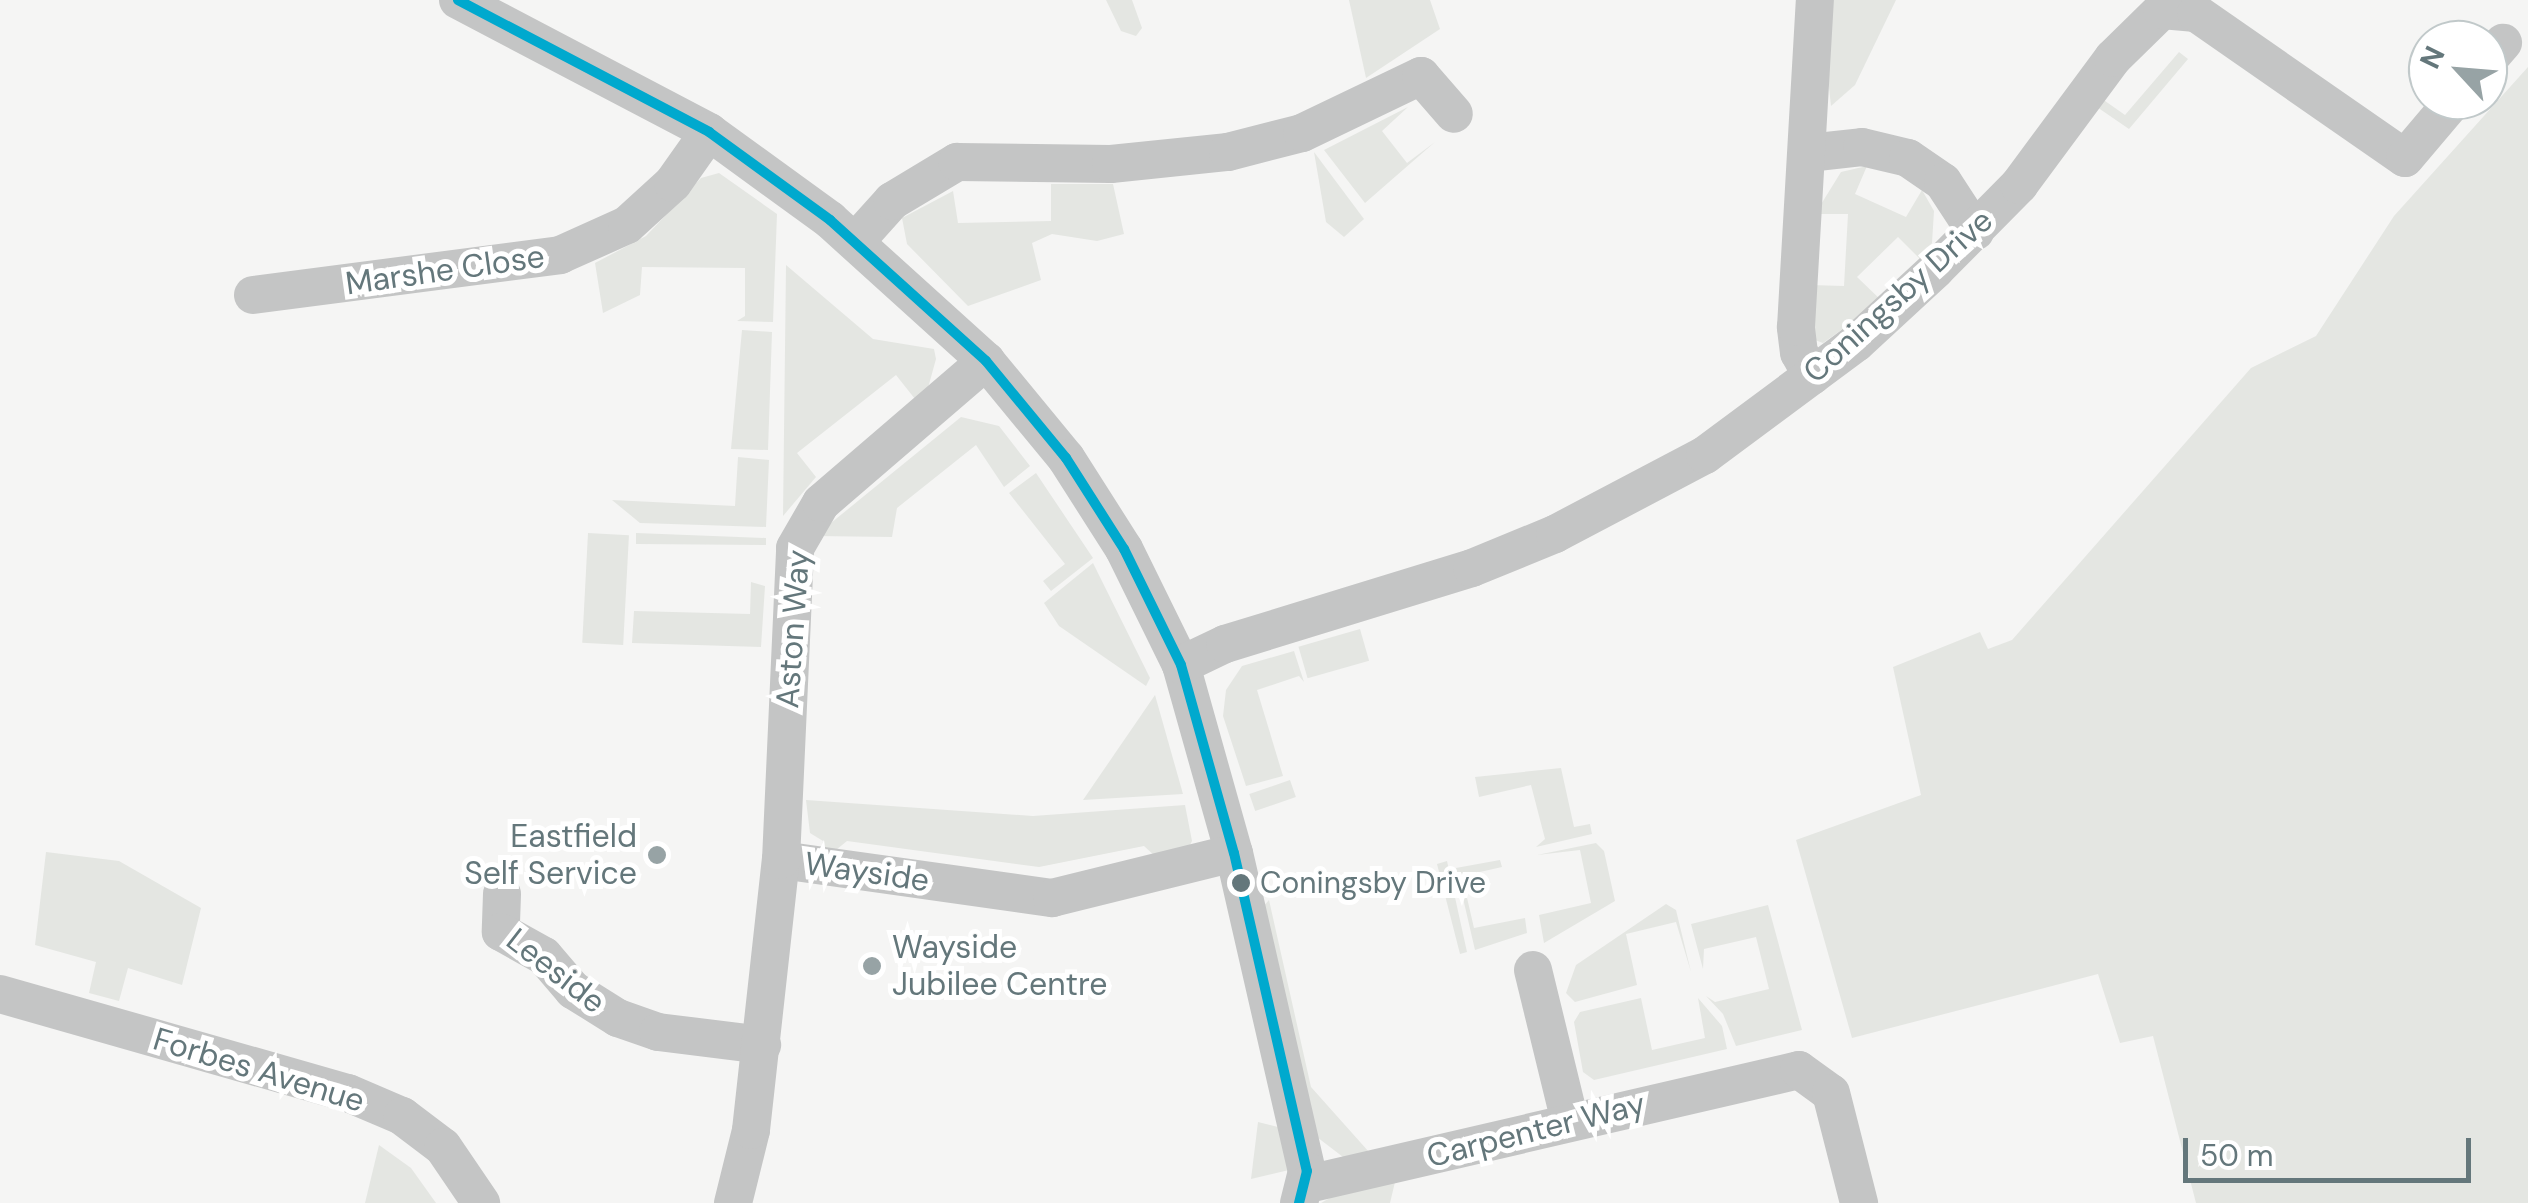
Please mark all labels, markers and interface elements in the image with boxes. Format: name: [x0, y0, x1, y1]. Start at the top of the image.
north arrow: [2408, 20, 2508, 120]
text: N: [2411, 40, 2453, 75]
street label: Coningsby Drive: [1796, 201, 2000, 391]
street label: Marshe Close: [343, 237, 547, 303]
street label: Aston Way: [768, 549, 818, 709]
place label: Eastfield Self Service: [464, 818, 637, 893]
marker: Eastfield Self Service: [646, 844, 668, 866]
street label: Wayside: [802, 844, 932, 900]
place label: Coningsby Drive: [1260, 865, 1486, 901]
marker: Coningsby Drive: [1231, 873, 1251, 893]
street label: Leeside: [499, 921, 613, 1021]
place label: Wayside Jubilee Centre: [892, 929, 1108, 1004]
marker: Wayside Jubilee Centre: [861, 955, 883, 977]
street label: Forbes Avenue: [149, 1020, 369, 1120]
street label: Carpenter Way: [1423, 1084, 1649, 1176]
scale bar: [2188, 1118, 2476, 1180]
text: 50 m: [2200, 1136, 2274, 1175]

